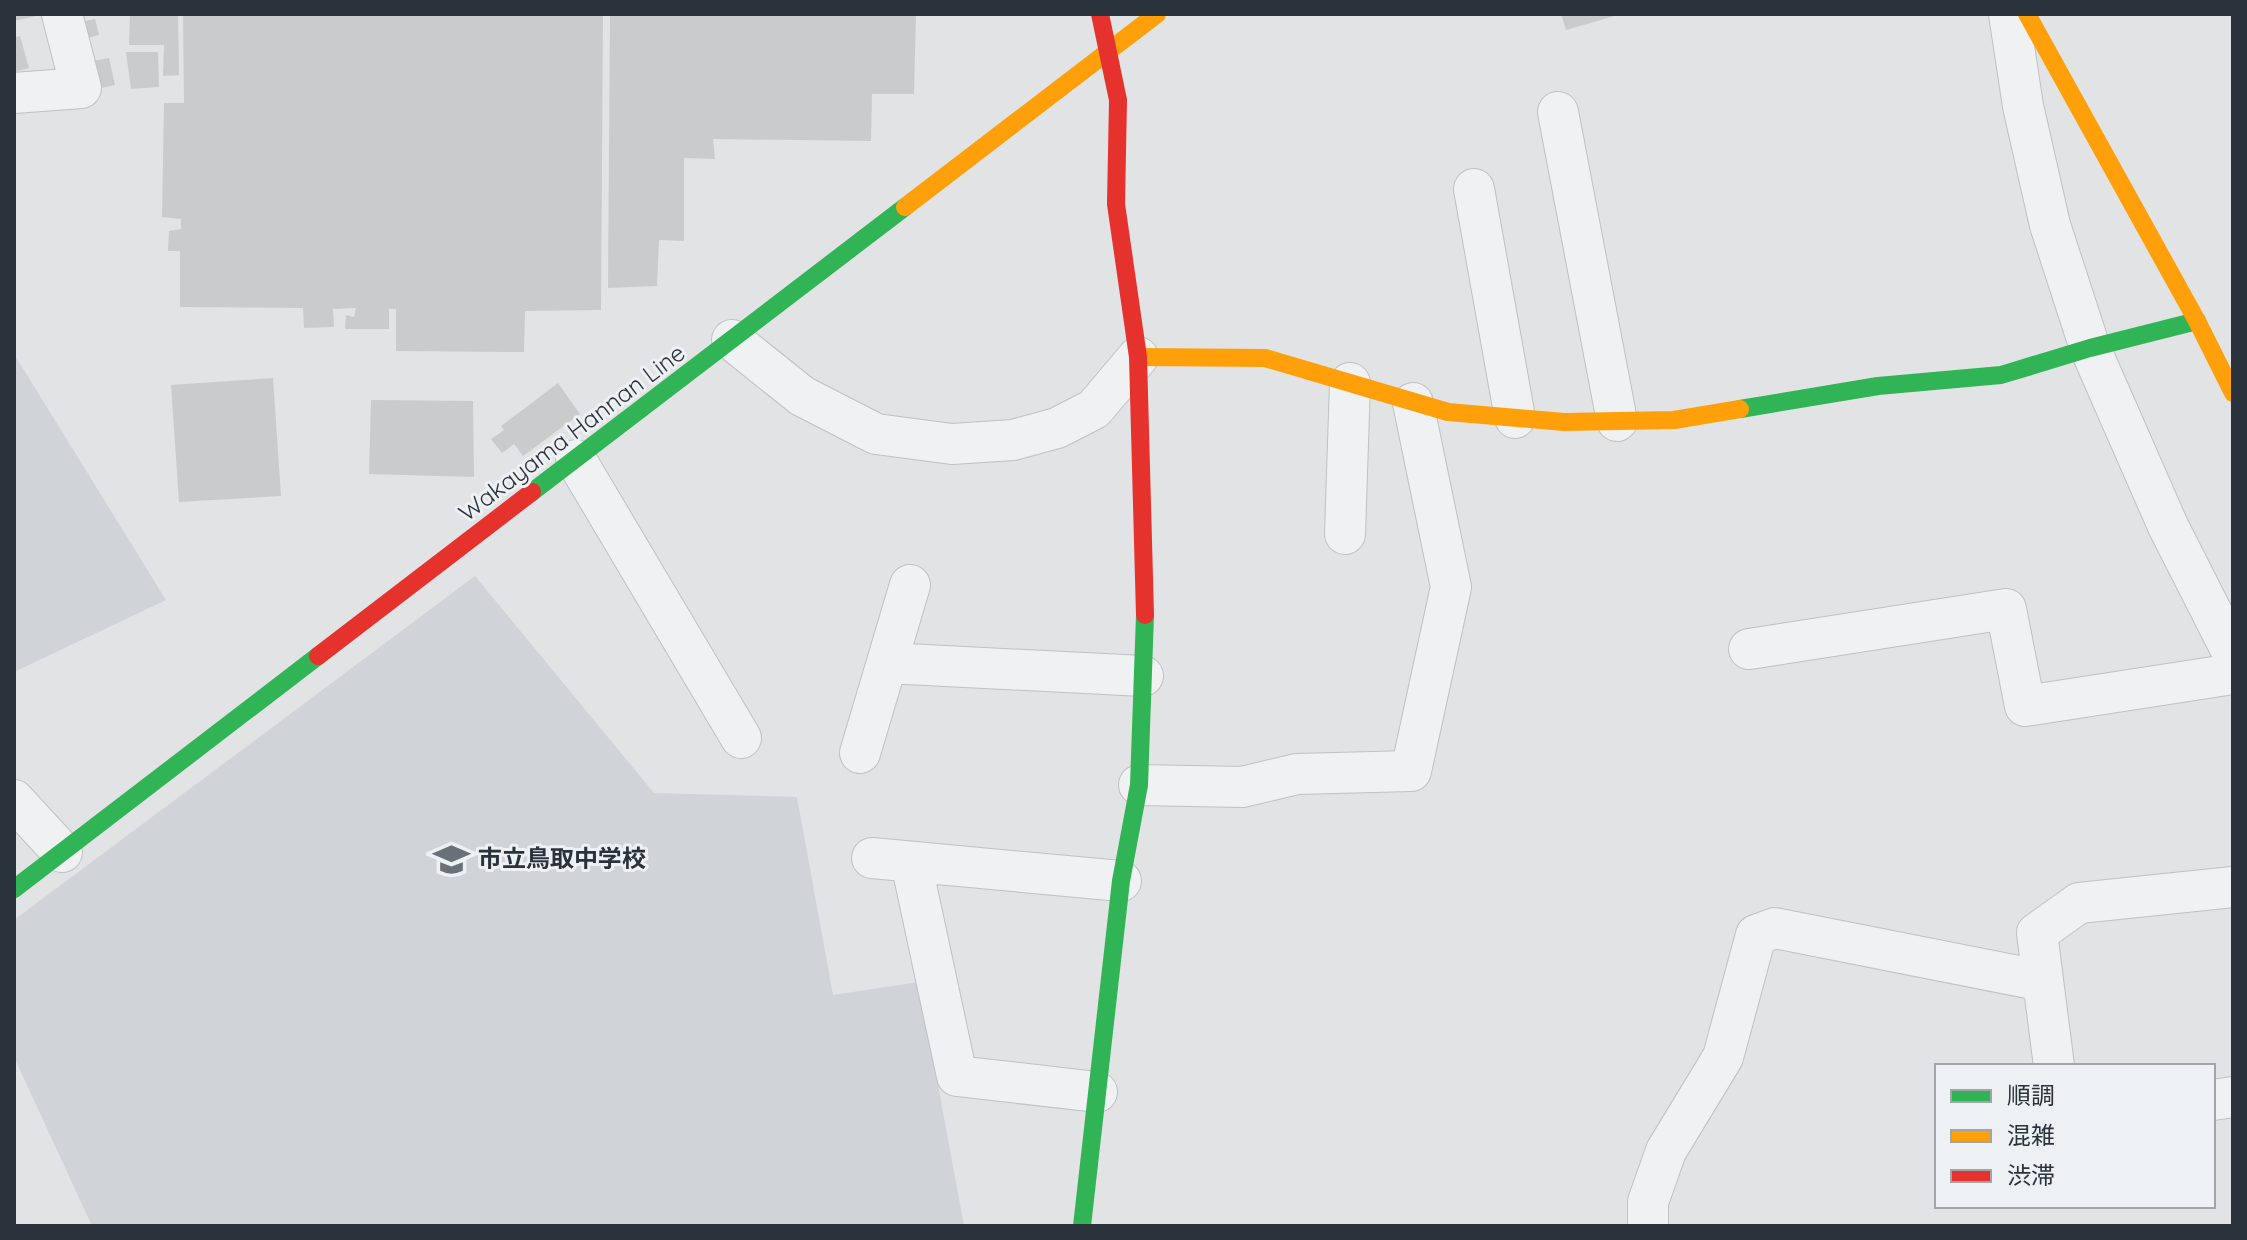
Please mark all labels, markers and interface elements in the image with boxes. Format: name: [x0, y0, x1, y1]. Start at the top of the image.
street label: Wakayama Hannan Line: [452, 337, 691, 527]
school or university icon: 市立鳥取中学校: [433, 840, 471, 878]
place label: 市立鳥取中学校: [478, 843, 646, 873]
legend: [1935, 1064, 2215, 1208]
text: 順調: [2007, 1080, 2055, 1110]
text: 混雑: [2007, 1120, 2055, 1150]
text: 渋滞: [2007, 1160, 2055, 1190]

